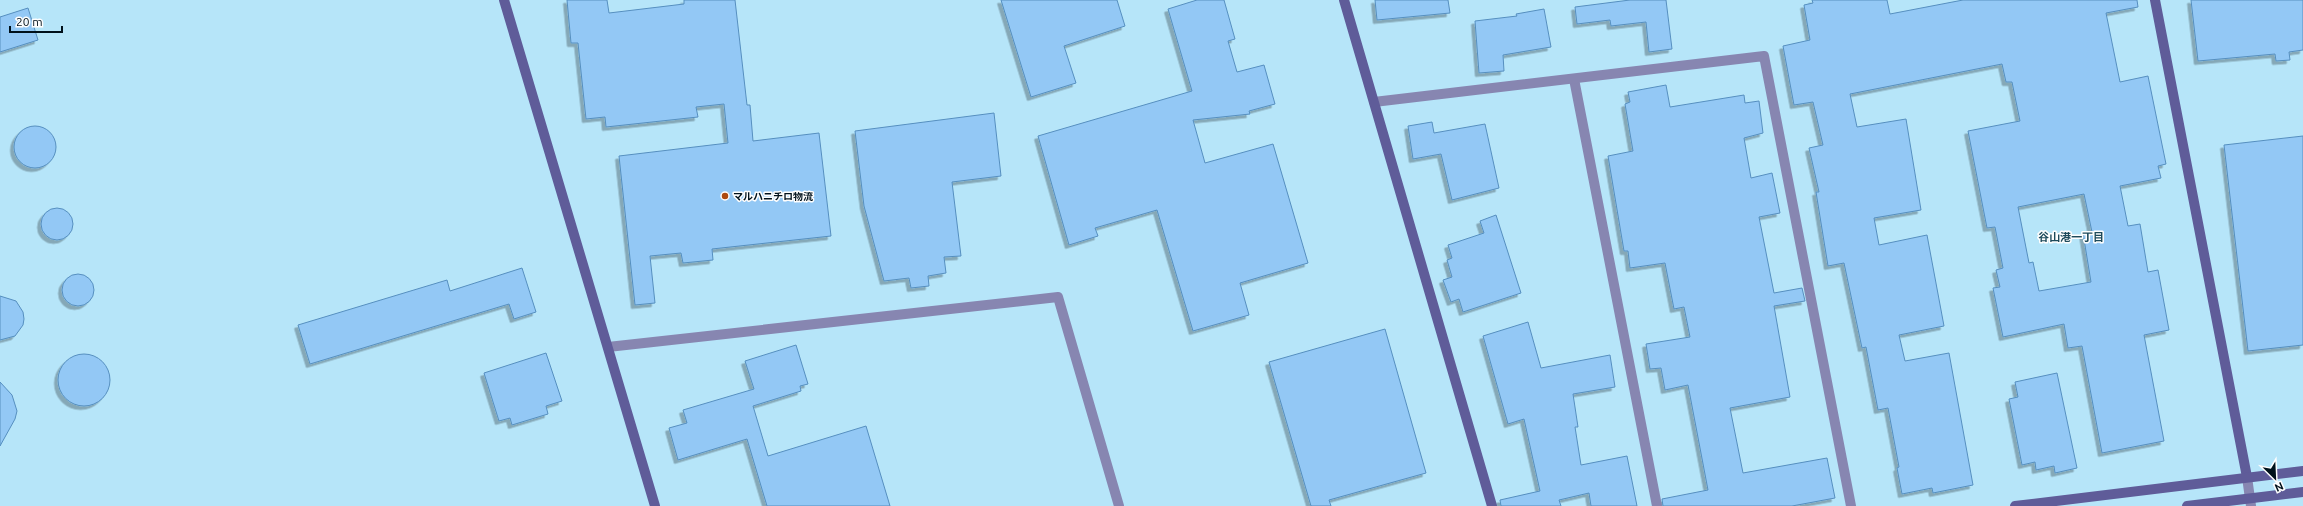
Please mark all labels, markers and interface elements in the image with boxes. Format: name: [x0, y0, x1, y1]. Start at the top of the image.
scale bar: [10, 8, 62, 34]
text: 20 m: [16, 15, 43, 28]
marker: マルハニチロ物流: [720, 191, 730, 201]
place label: マルハニチロ物流: [733, 191, 813, 202]
district label: 谷山港一丁目: [2038, 231, 2104, 243]
north arrow: [2255, 458, 2295, 498]
text: N: [2273, 480, 2285, 494]

